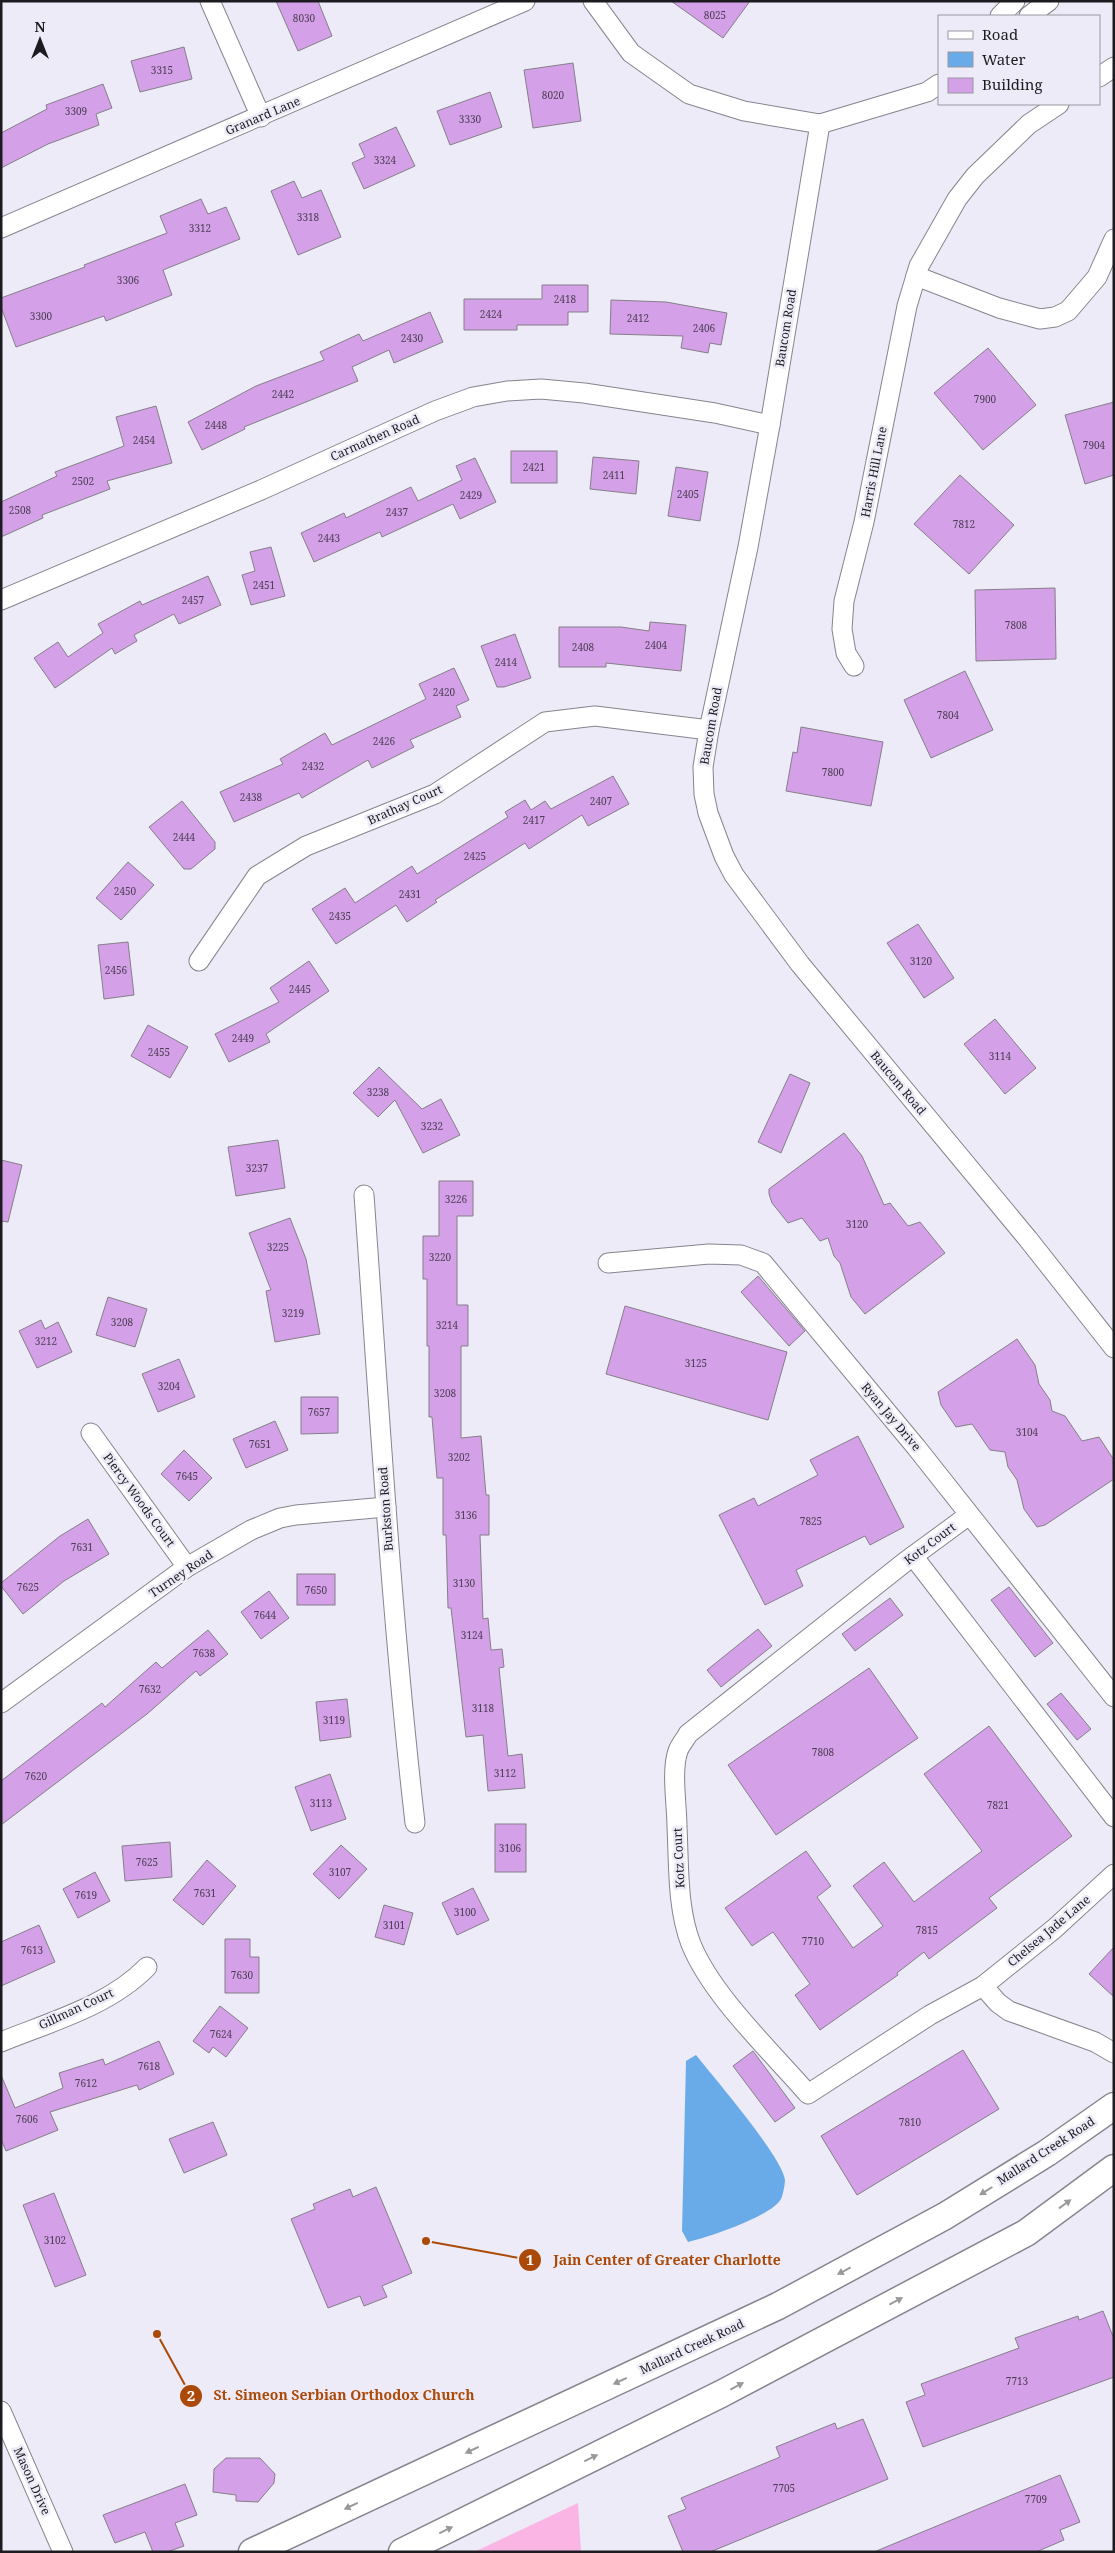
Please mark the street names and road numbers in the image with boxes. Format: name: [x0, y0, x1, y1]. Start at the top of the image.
street label: Granard Lane: [223, 92, 303, 139]
street label: Baucom Road: [771, 287, 800, 368]
street label: Carmathen Road: [328, 410, 423, 465]
street label: Harris Hill Lane: [856, 425, 891, 519]
street label: Baucom Road: [695, 685, 726, 766]
street label: Brathay Court: [365, 780, 445, 829]
street label: Baucom Road: [867, 1047, 931, 1119]
street label: Ryan Jay Drive: [858, 1379, 925, 1454]
street label: Piercy Woods Court: [100, 1449, 179, 1550]
street label: Burkston Road: [374, 1466, 397, 1552]
street label: Kotz Court: [900, 1519, 959, 1569]
street label: Turney Road: [145, 1546, 217, 1601]
street label: Kotz Court: [668, 1827, 689, 1889]
street label: Chelsea Jade Lane: [1004, 1891, 1094, 1970]
street label: Gillman Court: [36, 1984, 116, 2033]
street label: Mallard Creek Road: [994, 2112, 1098, 2189]
street label: Mallard Creek Road: [637, 2315, 747, 2378]
street label: Mason Drive: [10, 2444, 55, 2518]

